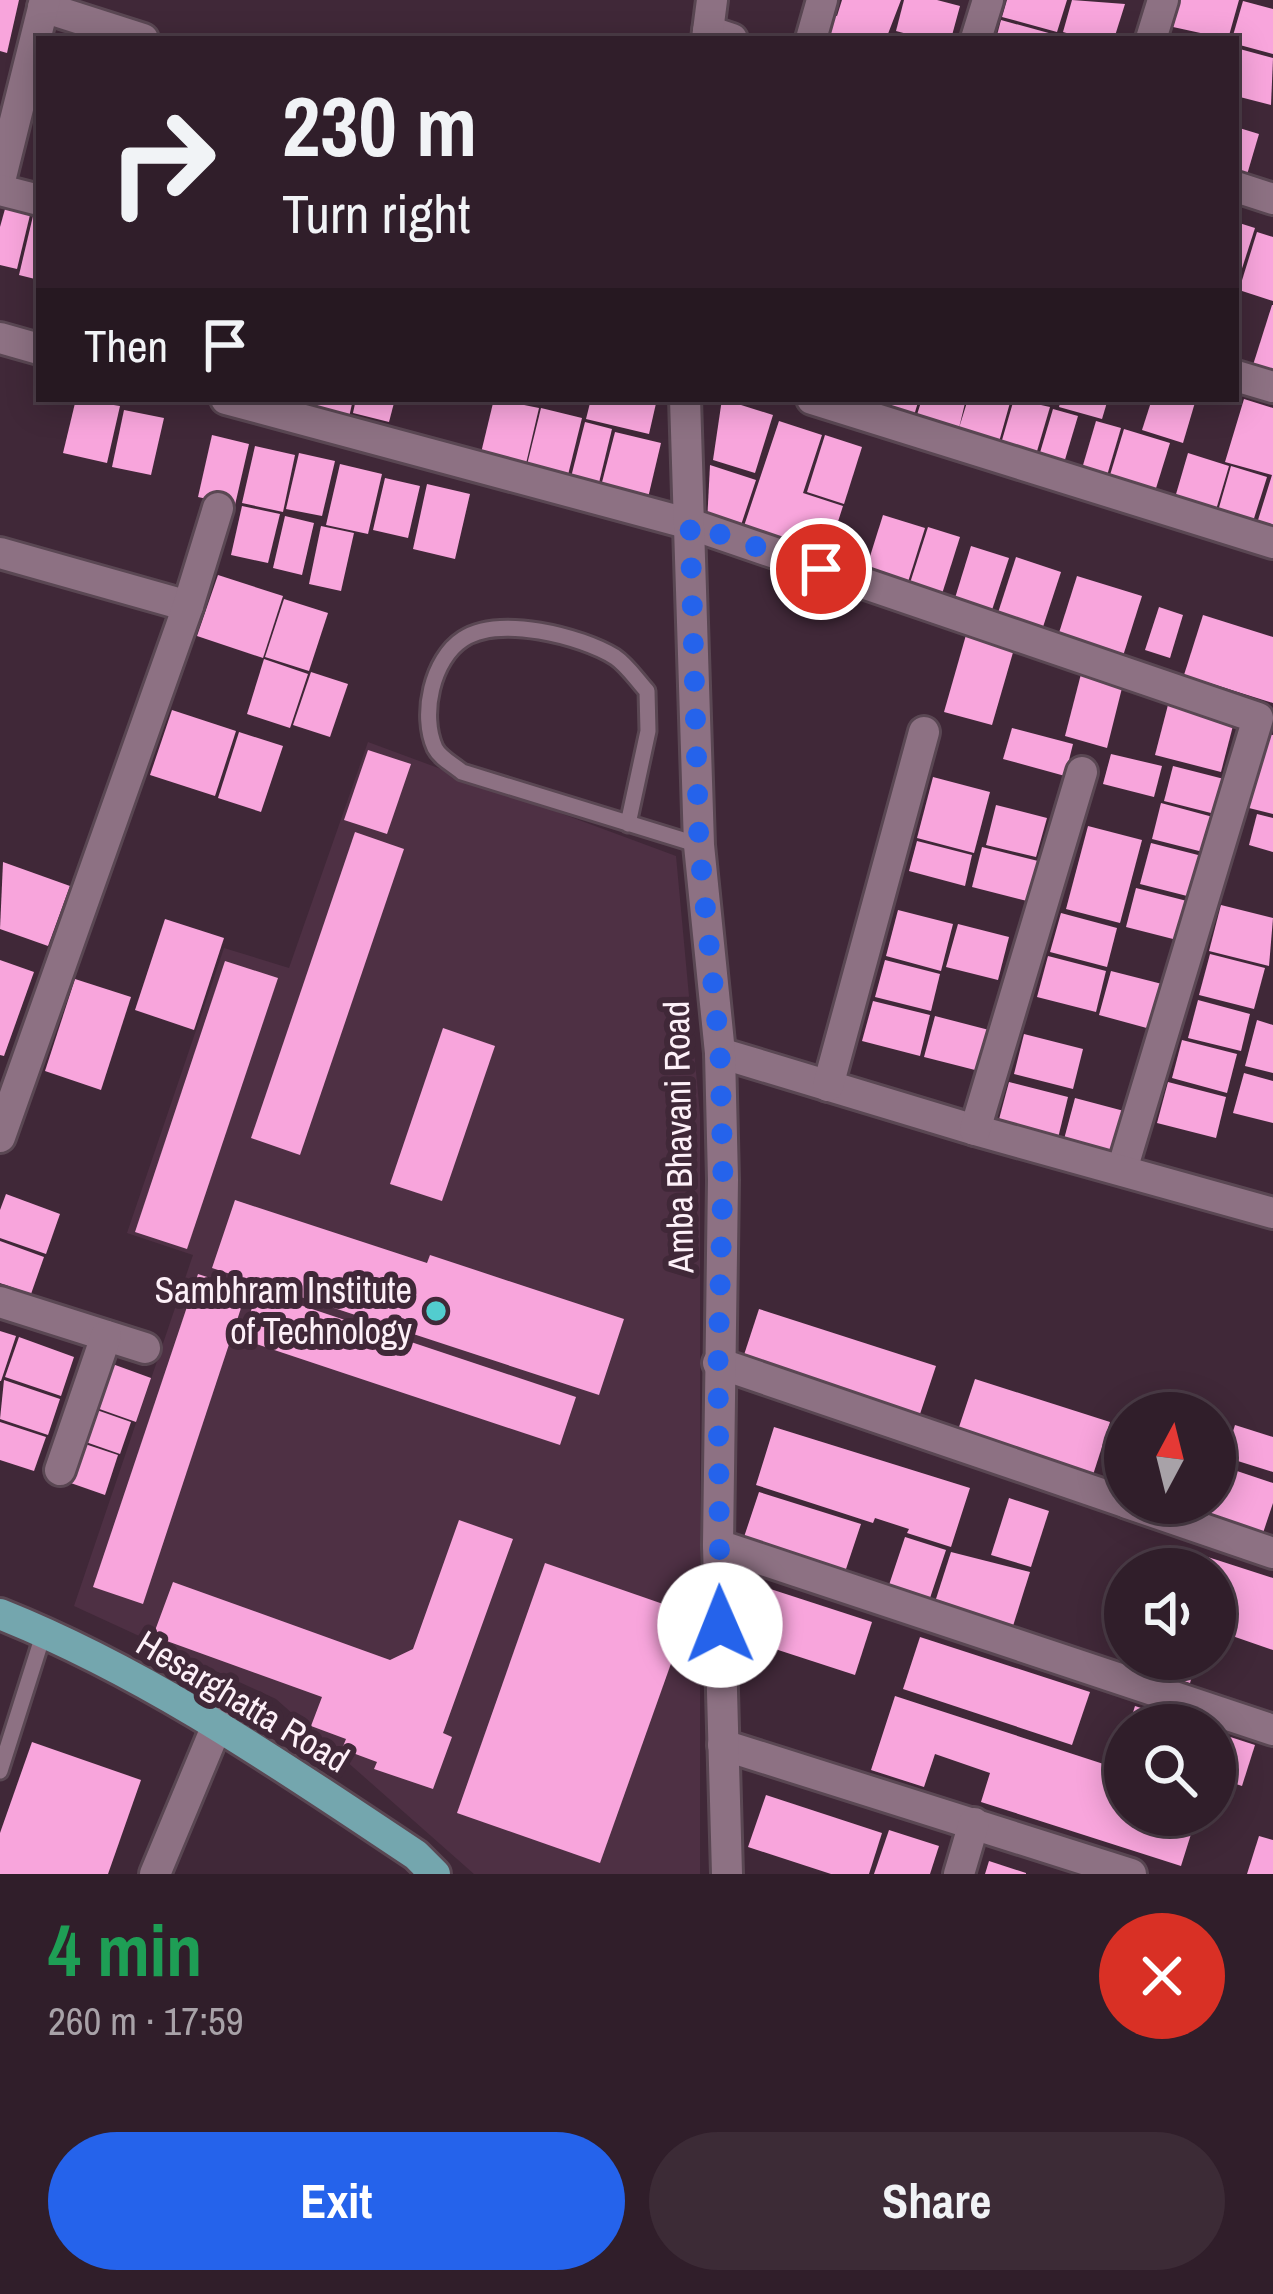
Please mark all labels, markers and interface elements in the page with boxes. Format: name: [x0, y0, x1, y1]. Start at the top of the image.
text: 230 m: [282, 69, 477, 182]
icon: right: [84, 84, 240, 240]
text: Turn right: [282, 177, 470, 250]
icon: arrive: [192, 312, 258, 378]
text: Then: [84, 315, 168, 376]
pin: [770, 518, 872, 620]
icon: arrive: [788, 536, 854, 602]
street label: Amba Bhavani Road: [652, 1000, 704, 1275]
place label: Sambhram Institute of Technology: [154, 1266, 412, 1355]
marker: Sambhram Institute of Technology: [423, 1298, 449, 1324]
north arrow: [1104, 1392, 1236, 1524]
map controls: [1104, 1392, 1236, 1836]
button: sound: [1104, 1548, 1236, 1680]
position arrow: [657, 1562, 783, 1688]
street label: Hesarghatta Road: [128, 1619, 358, 1783]
button: search: [1104, 1704, 1236, 1836]
text: 4 min: [48, 1901, 202, 1998]
button: close: [1099, 1913, 1225, 2039]
text: 260 m · 17:59: [48, 1995, 244, 2047]
button: Exit: [48, 2132, 625, 2270]
button: Share: [649, 2132, 1225, 2270]

